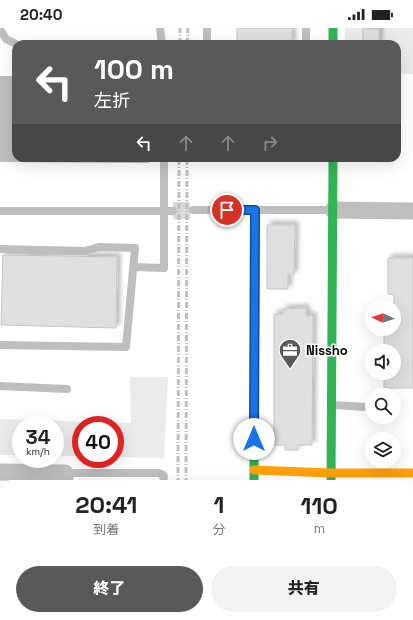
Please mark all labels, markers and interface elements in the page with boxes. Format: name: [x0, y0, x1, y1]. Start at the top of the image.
text: 20:40: [20, 5, 62, 24]
text: 100 m: [94, 51, 174, 87]
icon: left: [28, 56, 80, 108]
text: 左折: [94, 89, 130, 112]
icon: left: [133, 132, 155, 154]
icon: ahead: [175, 132, 197, 154]
icon: ahead: [217, 132, 239, 154]
icon: right: [259, 132, 281, 154]
pin: [210, 193, 244, 227]
icon: arrive: [216, 199, 238, 221]
north arrow: [365, 300, 401, 336]
map controls: [365, 300, 401, 468]
office icon: Nissho: [277, 337, 303, 370]
place label: Nissho: [306, 342, 348, 359]
button: sound: [365, 344, 401, 380]
button: search: [365, 388, 401, 424]
speed limit sign: 40: [72, 416, 124, 468]
position arrow: [233, 418, 275, 460]
text: 34: [26, 424, 50, 450]
button: layers: [365, 432, 401, 468]
text: km/h: [26, 445, 50, 458]
text: 20:41: [75, 489, 137, 520]
text: 1: [214, 489, 224, 520]
text: 110: [301, 490, 338, 521]
text: m: [314, 520, 325, 537]
text: 到着: [93, 521, 119, 538]
text: 分: [212, 521, 225, 538]
button: 終了: [16, 566, 203, 612]
button: 共有: [211, 566, 397, 612]

